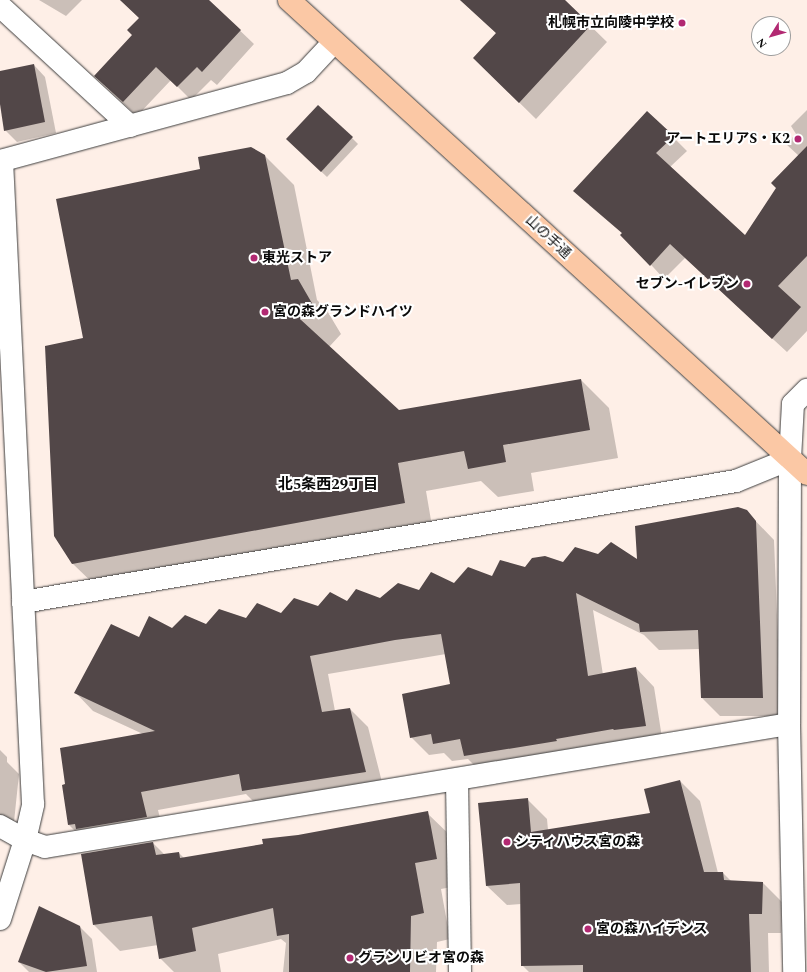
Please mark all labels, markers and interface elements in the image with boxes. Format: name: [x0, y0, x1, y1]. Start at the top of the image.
place label: 札幌市立向陵中学校: [548, 15, 674, 31]
north arrow: [751, 16, 791, 56]
marker: 札幌市立向陵中学校: [677, 18, 687, 28]
text: N: [752, 34, 771, 52]
place label: アートエリアS・K2: [666, 131, 790, 147]
marker: アートエリアS・K2: [793, 134, 803, 144]
street label: 山の手通: [522, 212, 574, 262]
place label: 東光ストア: [262, 250, 332, 266]
marker: 東光ストア: [249, 253, 259, 263]
place label: セブン-イレブン: [636, 276, 739, 292]
marker: セブン-イレブン: [742, 279, 752, 289]
place label: 宮の森グランドハイツ: [273, 304, 413, 320]
marker: 宮の森グランドハイツ: [260, 307, 270, 317]
district label: 北5条西29丁目: [278, 476, 378, 494]
place label: シティハウス宮の森: [515, 834, 641, 850]
marker: シティハウス宮の森: [502, 837, 512, 847]
place label: 宮の森ハイデンス: [596, 921, 708, 937]
marker: 宮の森ハイデンス: [583, 924, 593, 934]
place label: グランリビオ宮の森: [358, 950, 484, 966]
marker: グランリビオ宮の森: [345, 953, 355, 963]

